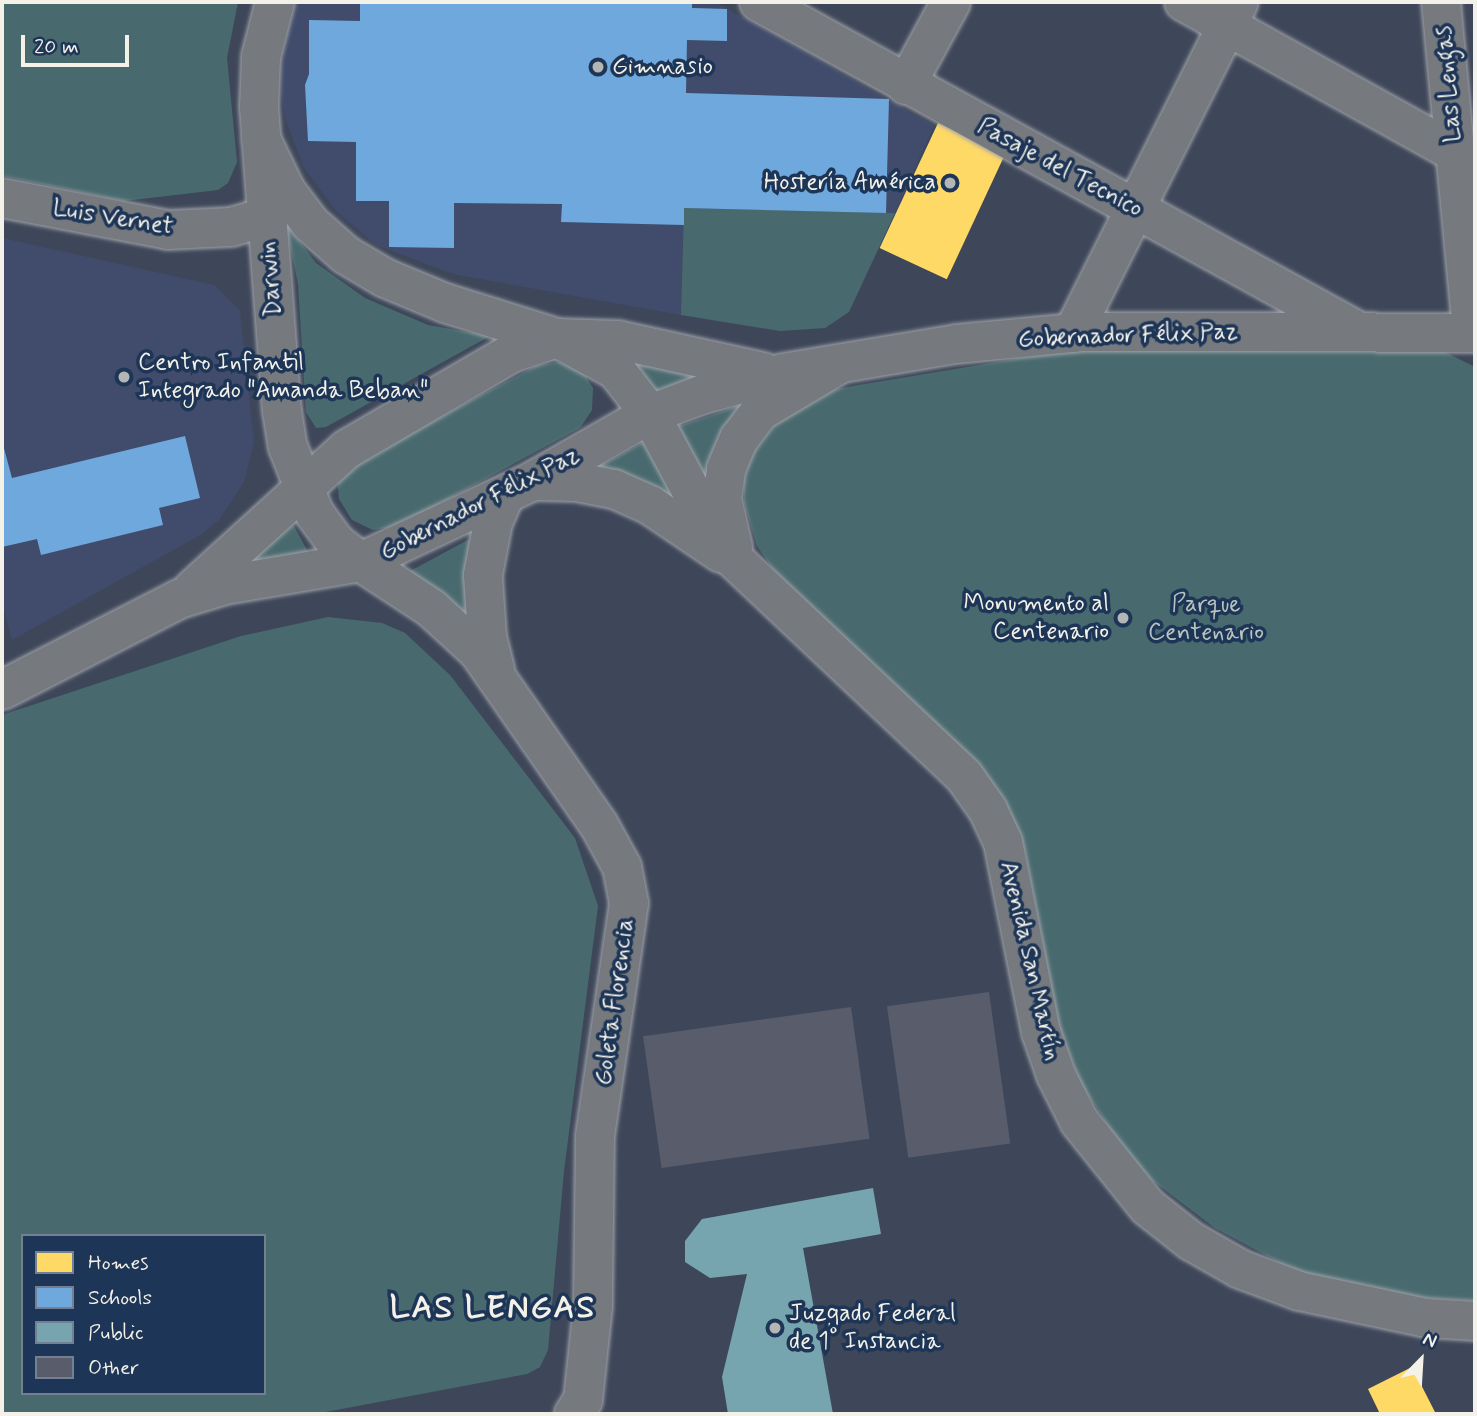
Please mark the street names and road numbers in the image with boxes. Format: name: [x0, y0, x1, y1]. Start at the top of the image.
street label: Las Lengas: [1429, 24, 1469, 144]
street label: Pasaje del Tecnico: [972, 112, 1148, 224]
street label: Luis Vernet: [48, 194, 178, 242]
street label: Darwin: [253, 240, 289, 318]
street label: Gobernador Félix Paz: [1018, 318, 1238, 354]
street label: Gobernador Félix Paz: [375, 441, 585, 567]
street label: Avenida San Martín: [993, 857, 1067, 1065]
street label: Goleta Florencia: [589, 917, 641, 1087]

